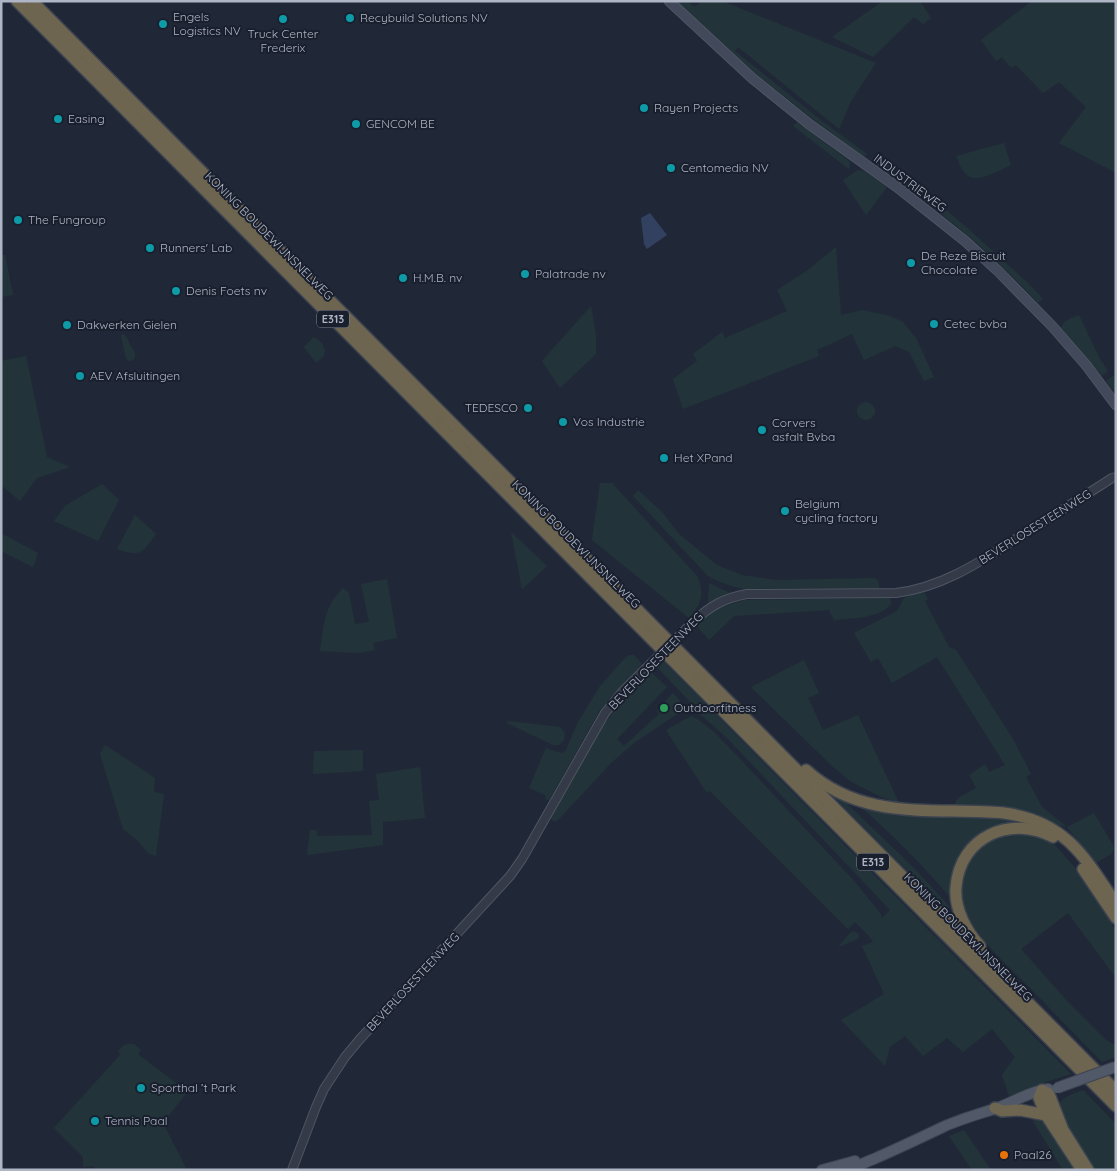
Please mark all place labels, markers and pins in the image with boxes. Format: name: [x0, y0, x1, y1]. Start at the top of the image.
place label: Engels Logistics NV: [173, 9, 241, 38]
place label: Recybuild Solutions NV: [360, 10, 488, 25]
marker: Recybuild Solutions NV: [344, 12, 356, 24]
marker: Truck Center Frederix: [277, 13, 289, 25]
marker: Engels Logistics NV: [157, 18, 169, 30]
place label: Truck Center Frederix: [248, 26, 319, 55]
place label: Rayen Projects: [654, 100, 738, 115]
marker: Rayen Projects: [638, 102, 650, 114]
place label: Easing: [68, 111, 105, 126]
marker: Easing: [52, 113, 64, 125]
place label: GENCOM BE: [366, 116, 435, 131]
marker: GENCOM BE: [350, 118, 362, 130]
place label: Centomedia NV: [681, 160, 769, 175]
marker: Centomedia NV: [665, 162, 677, 174]
place label: The Fungroup: [28, 212, 106, 227]
marker: The Fungroup: [12, 214, 24, 226]
place label: Runners' Lab: [160, 240, 232, 255]
marker: Runners' Lab: [144, 242, 156, 254]
place label: De Reze Biscuit Chocolate: [921, 248, 1006, 277]
marker: De Reze Biscuit Chocolate: [905, 257, 917, 269]
place label: Palatrade nv: [535, 266, 606, 281]
marker: Palatrade nv: [519, 268, 531, 280]
place label: H.M.B. nv: [413, 270, 462, 285]
marker: H.M.B. nv: [397, 272, 409, 284]
place label: Denis Foets nv: [186, 283, 267, 298]
marker: Denis Foets nv: [170, 285, 182, 297]
place label: Cetec bvba: [944, 316, 1007, 331]
place label: Dakwerken Gielen: [77, 317, 177, 332]
marker: Cetec bvba: [928, 318, 940, 330]
marker: Dakwerken Gielen: [61, 319, 73, 331]
place label: AEV Afsluitingen: [90, 368, 180, 383]
marker: AEV Afsluitingen: [74, 370, 86, 382]
place label: TEDESCO: [465, 400, 518, 415]
marker: TEDESCO: [522, 402, 534, 414]
place label: Vos Industrie: [573, 414, 645, 429]
place label: Corvers asfalt Bvba: [772, 415, 835, 444]
marker: Vos Industrie: [557, 416, 569, 428]
marker: Corvers asfalt Bvba: [756, 424, 768, 436]
place label: Het XPand: [674, 450, 733, 465]
marker: Het XPand: [658, 452, 670, 464]
place label: Belgium cycling factory: [795, 496, 878, 525]
marker: Belgium cycling factory: [779, 505, 791, 517]
place label: Outdoorfitness: [674, 700, 757, 715]
marker: Outdoorfitness: [658, 702, 670, 714]
place label: Sporthal ’t Park: [151, 1080, 236, 1095]
marker: Sporthal ’t Park: [135, 1082, 147, 1094]
place label: Tennis Paal: [105, 1113, 167, 1128]
marker: Tennis Paal: [89, 1115, 101, 1127]
place label: Paal26: [1014, 1147, 1052, 1162]
marker: Paal26: [998, 1149, 1010, 1161]

